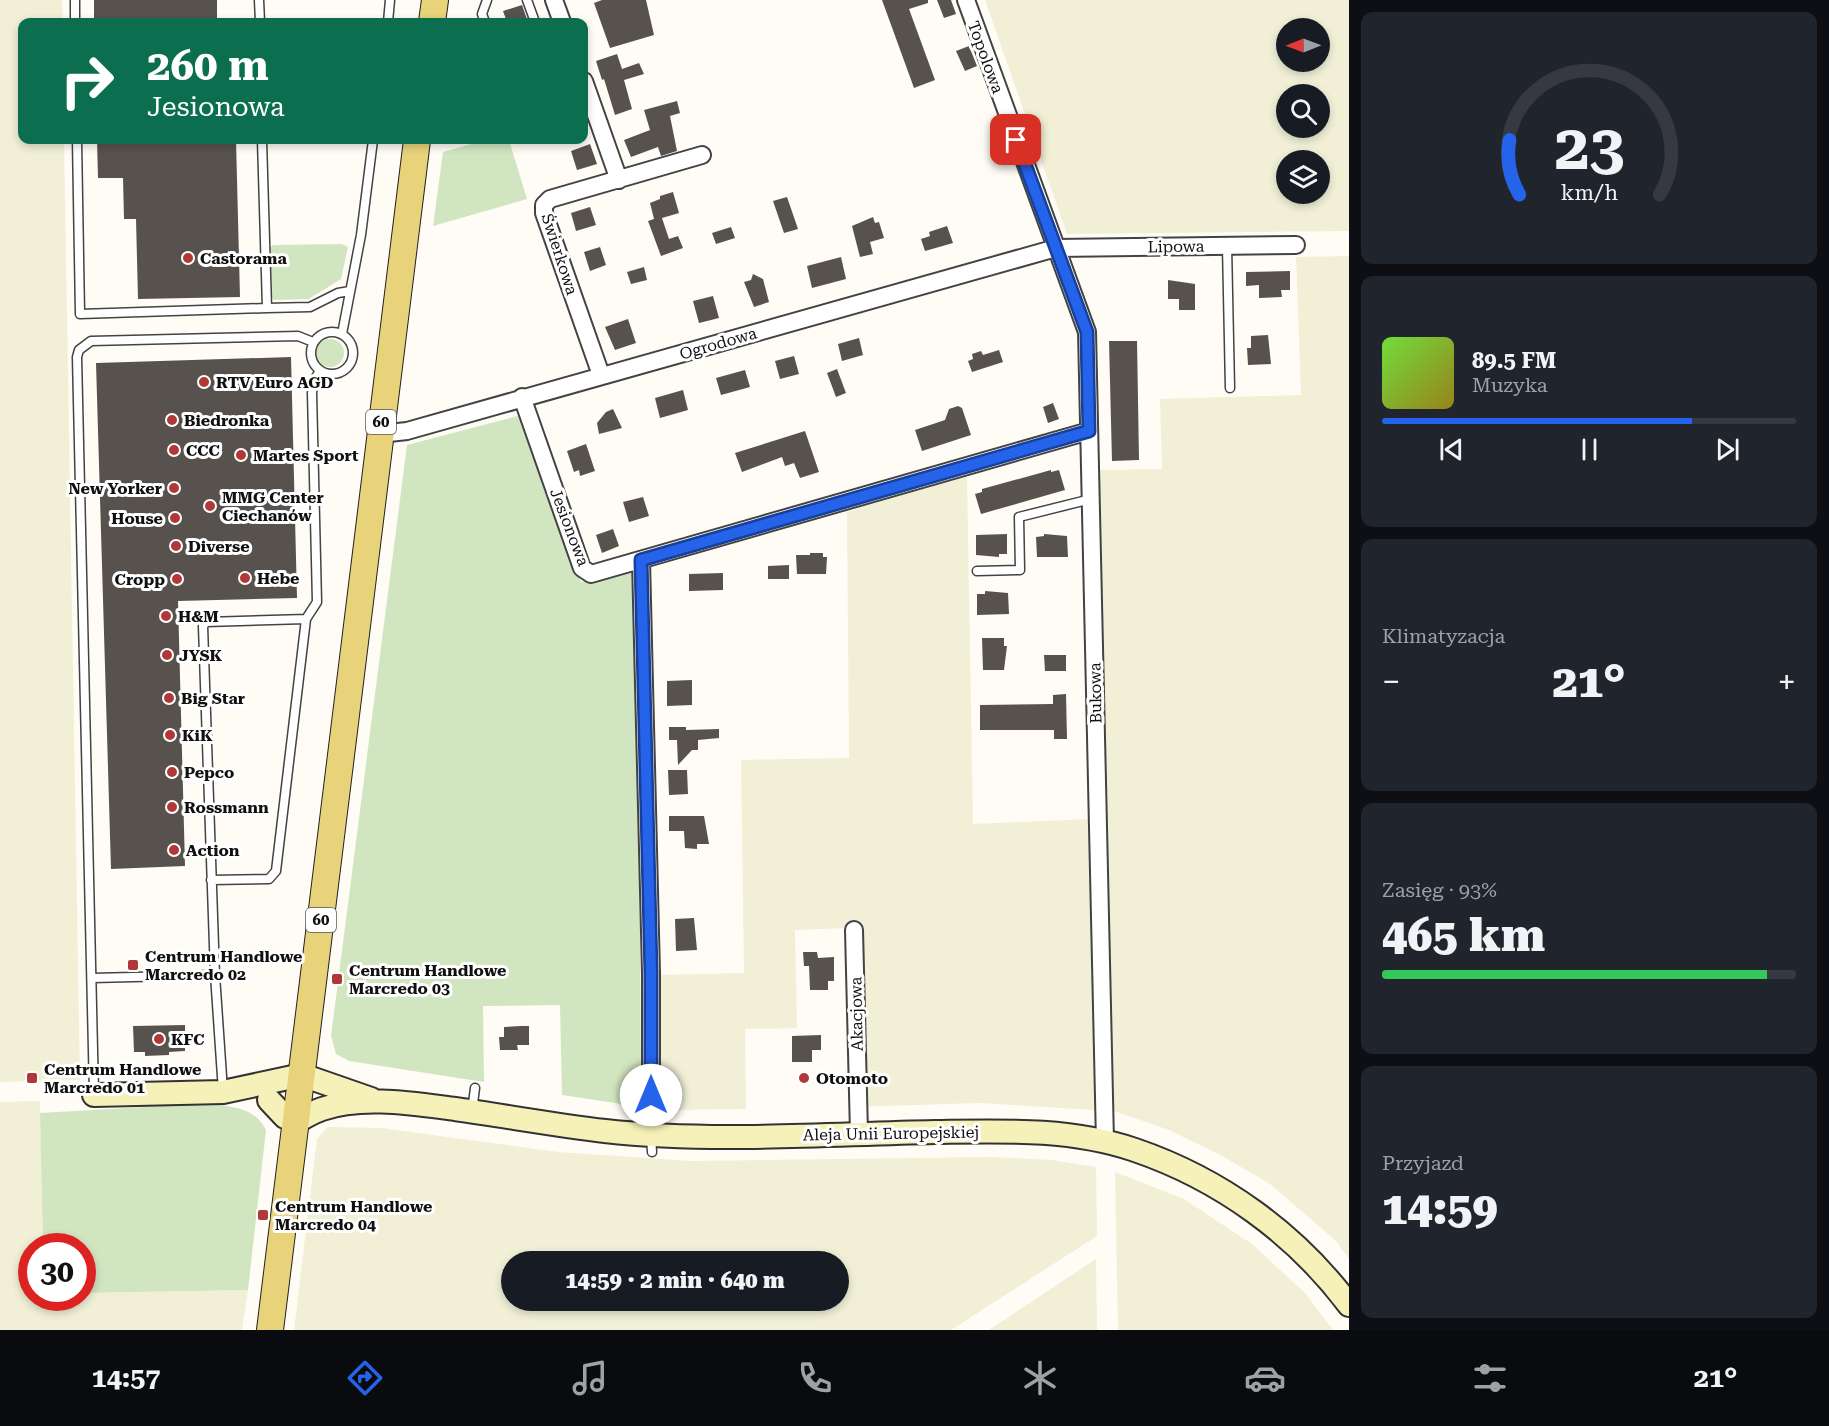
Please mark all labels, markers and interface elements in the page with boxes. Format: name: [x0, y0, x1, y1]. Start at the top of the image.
street label: Topolowa: [964, 18, 1008, 96]
north arrow: [1276, 18, 1330, 72]
map controls: [1276, 18, 1330, 204]
text: 260 m: [147, 41, 269, 90]
icon: right: [48, 42, 126, 120]
button: search: [1276, 84, 1330, 138]
text: Jesionowa: [147, 91, 285, 123]
text: 23: [1554, 111, 1624, 184]
pin: [990, 114, 1041, 165]
icon: arrive: [999, 123, 1032, 156]
button: layers: [1276, 150, 1330, 204]
text: km/h: [1560, 180, 1618, 205]
street label: Świerkowa: [537, 211, 582, 298]
street label: Lipowa: [1148, 237, 1205, 256]
place label: Castorama: [200, 249, 288, 268]
marker: Castorama: [181, 251, 195, 265]
street label: Ogrodowa: [677, 323, 759, 364]
text: 89.5 FM: [1472, 348, 1556, 373]
place label: RTV Euro AGD: [216, 373, 334, 392]
text: Muzyka: [1472, 373, 1548, 397]
marker: RTV Euro AGD: [197, 375, 211, 389]
road number: 60: [366, 410, 396, 434]
place label: Biedronka: [184, 411, 270, 430]
marker: Biedronka: [165, 413, 179, 427]
icon: previous: [1435, 433, 1468, 466]
icon: pause: [1573, 433, 1606, 466]
icon: next: [1711, 433, 1744, 466]
place label: CCC: [186, 441, 220, 460]
marker: CCC: [167, 443, 181, 457]
place label: Martes Sport: [253, 446, 359, 465]
marker: Martes Sport: [234, 448, 248, 462]
place label: New Yorker: [68, 479, 162, 498]
marker: New Yorker: [167, 481, 181, 495]
street label: Jesionowa: [546, 486, 593, 569]
place label: MMG Center Ciechanów: [222, 488, 324, 525]
marker: MMG Center Ciechanów: [203, 499, 217, 513]
place label: House: [111, 509, 163, 528]
marker: House: [168, 511, 182, 525]
place label: Diverse: [188, 537, 250, 556]
marker: Diverse: [169, 539, 183, 553]
place label: Hebe: [257, 569, 300, 588]
place label: Cropp: [115, 570, 165, 589]
marker: Hebe: [238, 571, 252, 585]
marker: Cropp: [170, 572, 184, 586]
place label: H&M: [178, 607, 219, 626]
marker: H&M: [159, 609, 173, 623]
text: Klimatyzacja: [1382, 624, 1505, 648]
place label: JYSK: [179, 646, 223, 665]
marker: JYSK: [160, 648, 174, 662]
text: 21°: [1553, 655, 1626, 708]
street label: Bukowa: [1085, 662, 1106, 724]
text: −: [1382, 662, 1400, 701]
text: +: [1778, 662, 1796, 701]
place label: Big Star: [181, 689, 245, 708]
marker: Big Star: [162, 691, 176, 705]
place label: KiK: [182, 726, 213, 745]
marker: KiK: [163, 728, 177, 742]
place label: Pepco: [184, 763, 234, 782]
marker: Pepco: [165, 765, 179, 779]
place label: Rossmann: [184, 798, 269, 817]
marker: Rossmann: [165, 800, 179, 814]
place label: Action: [186, 841, 240, 860]
marker: Action: [167, 843, 181, 857]
text: Zasięg · 93%: [1382, 878, 1497, 902]
road number: 60: [306, 908, 336, 932]
text: 465 km: [1382, 909, 1545, 962]
place label: Centrum Handlowe Marcredo 02: [145, 947, 302, 984]
marker: Centrum Handlowe Marcredo 02: [126, 958, 140, 972]
place label: Centrum Handlowe Marcredo 03: [349, 961, 506, 998]
marker: Centrum Handlowe Marcredo 03: [330, 972, 344, 986]
street label: Akacjowa: [846, 976, 867, 1051]
place label: KFC: [171, 1030, 204, 1049]
marker: KFC: [152, 1032, 166, 1046]
place label: Centrum Handlowe Marcredo 01: [44, 1060, 201, 1097]
position arrow: [619, 1063, 683, 1127]
place label: Otomoto: [816, 1069, 888, 1088]
marker: Centrum Handlowe Marcredo 01: [25, 1071, 39, 1085]
marker: Otomoto: [797, 1071, 811, 1085]
street label: Aleja Unii Europejskiej: [803, 1122, 979, 1145]
text: Przyjazd: [1382, 1151, 1464, 1175]
text: 14:59: [1382, 1182, 1498, 1235]
place label: Centrum Handlowe Marcredo 04: [275, 1197, 432, 1234]
marker: Centrum Handlowe Marcredo 04: [256, 1208, 270, 1222]
speed limit sign: 30: [18, 1233, 96, 1311]
text: 14:59 · 2 min · 640 m: [565, 1268, 785, 1293]
icon: directions: [344, 1357, 386, 1399]
icon: music: [569, 1357, 611, 1399]
icon: phone: [794, 1357, 836, 1399]
icon: climate: [1019, 1357, 1061, 1399]
icon: car: [1244, 1357, 1286, 1399]
icon: filters: [1469, 1357, 1511, 1399]
text: 14:57: [92, 1362, 160, 1394]
text: 21°: [1694, 1362, 1737, 1394]

